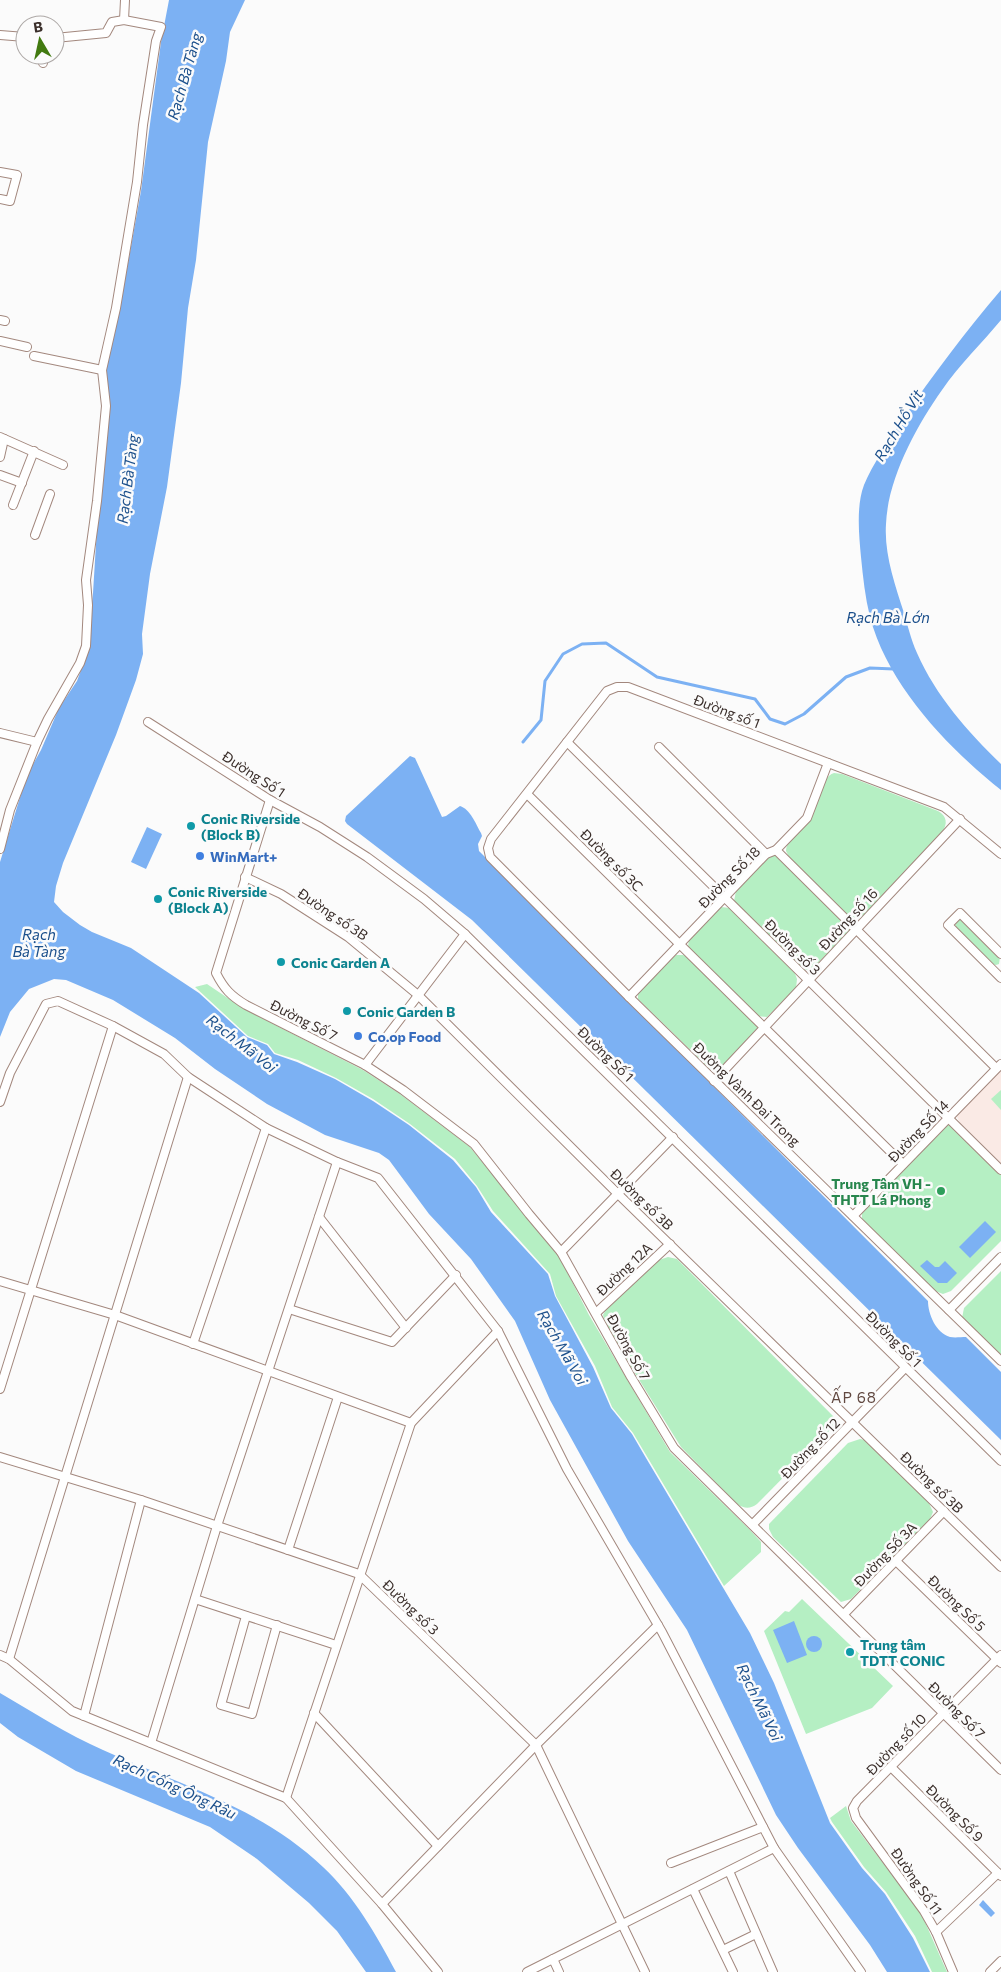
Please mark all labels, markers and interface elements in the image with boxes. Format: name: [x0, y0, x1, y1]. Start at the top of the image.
north arrow: [15, 15, 65, 65]
text: B: [32, 18, 44, 36]
water label: Rạch Bà Tàng: [163, 30, 205, 122]
water label: Rạch Hồ Vịt: [870, 385, 927, 464]
water label: Rạch Bà Tàng: [113, 432, 142, 525]
water label: Rạch Bà Lớn: [846, 608, 930, 626]
street label: Đường số 1: [690, 690, 763, 731]
street label: Đường Số 1: [219, 747, 289, 801]
place label: Conic Riverside (Block B): [201, 810, 300, 843]
marker: Conic Riverside (Block B): [185, 820, 197, 832]
street label: Đường số 3C: [577, 825, 647, 895]
street label: Đường Số 18: [694, 843, 763, 912]
place label: WinMart+: [210, 848, 277, 865]
marker: WinMart+: [194, 850, 206, 862]
place label: Conic Riverside (Block A): [168, 883, 267, 916]
street label: Đường số 3B: [294, 884, 371, 944]
street label: Đường số 16: [814, 885, 881, 954]
marker: Conic Riverside (Block A): [152, 893, 164, 905]
street label: Đường số 3: [761, 915, 824, 978]
water label: Rạch Bà Tàng: [12, 925, 66, 960]
place label: Conic Garden A: [291, 954, 390, 971]
marker: Conic Garden A: [275, 956, 287, 968]
street label: Đường Số 7: [267, 995, 340, 1044]
place label: Conic Garden B: [357, 1003, 455, 1020]
marker: Conic Garden B: [341, 1005, 353, 1017]
water label: Rạch Mã Voi: [203, 1010, 281, 1077]
street label: Đường Số 1: [574, 1022, 638, 1085]
place label: Co.op Food: [368, 1028, 441, 1045]
marker: Co.op Food: [352, 1030, 364, 1042]
street label: Đường Vành Đai Trong: [689, 1038, 804, 1150]
street label: Đường Số 14: [883, 1096, 952, 1166]
street label: Đường số 3B: [606, 1164, 677, 1233]
place label: Trung Tâm VH - THTT Lá Phong: [831, 1175, 931, 1208]
marker: Trung Tâm VH - THTT Lá Phong: [935, 1185, 947, 1197]
street label: Đường 12A: [592, 1239, 656, 1300]
water label: Rạch Mã Voi: [534, 1306, 592, 1389]
street label: Đường Số 1: [862, 1307, 925, 1370]
street label: Đường Số 7: [603, 1310, 654, 1383]
district label: ẤP 68: [831, 1385, 877, 1406]
street label: Đường số 12: [776, 1414, 843, 1482]
street label: Đường số 3B: [896, 1447, 967, 1516]
street label: Đường Số 3A: [849, 1518, 920, 1590]
street label: Đường Số 5: [924, 1571, 989, 1635]
street label: Đường số 3: [379, 1575, 443, 1638]
place label: Trung tâm TDTT CONIC: [860, 1636, 945, 1669]
marker: Trung tâm TDTT CONIC: [844, 1646, 856, 1658]
water label: Rạch Mã Voi: [734, 1660, 787, 1745]
street label: Đường Số 7: [924, 1677, 989, 1742]
street label: Đường số 10: [862, 1710, 930, 1779]
water label: Rạch Cống Ông Râu: [111, 1749, 240, 1823]
street label: Đường Số 9: [922, 1780, 987, 1845]
street label: Đường Số 11: [887, 1844, 946, 1918]

